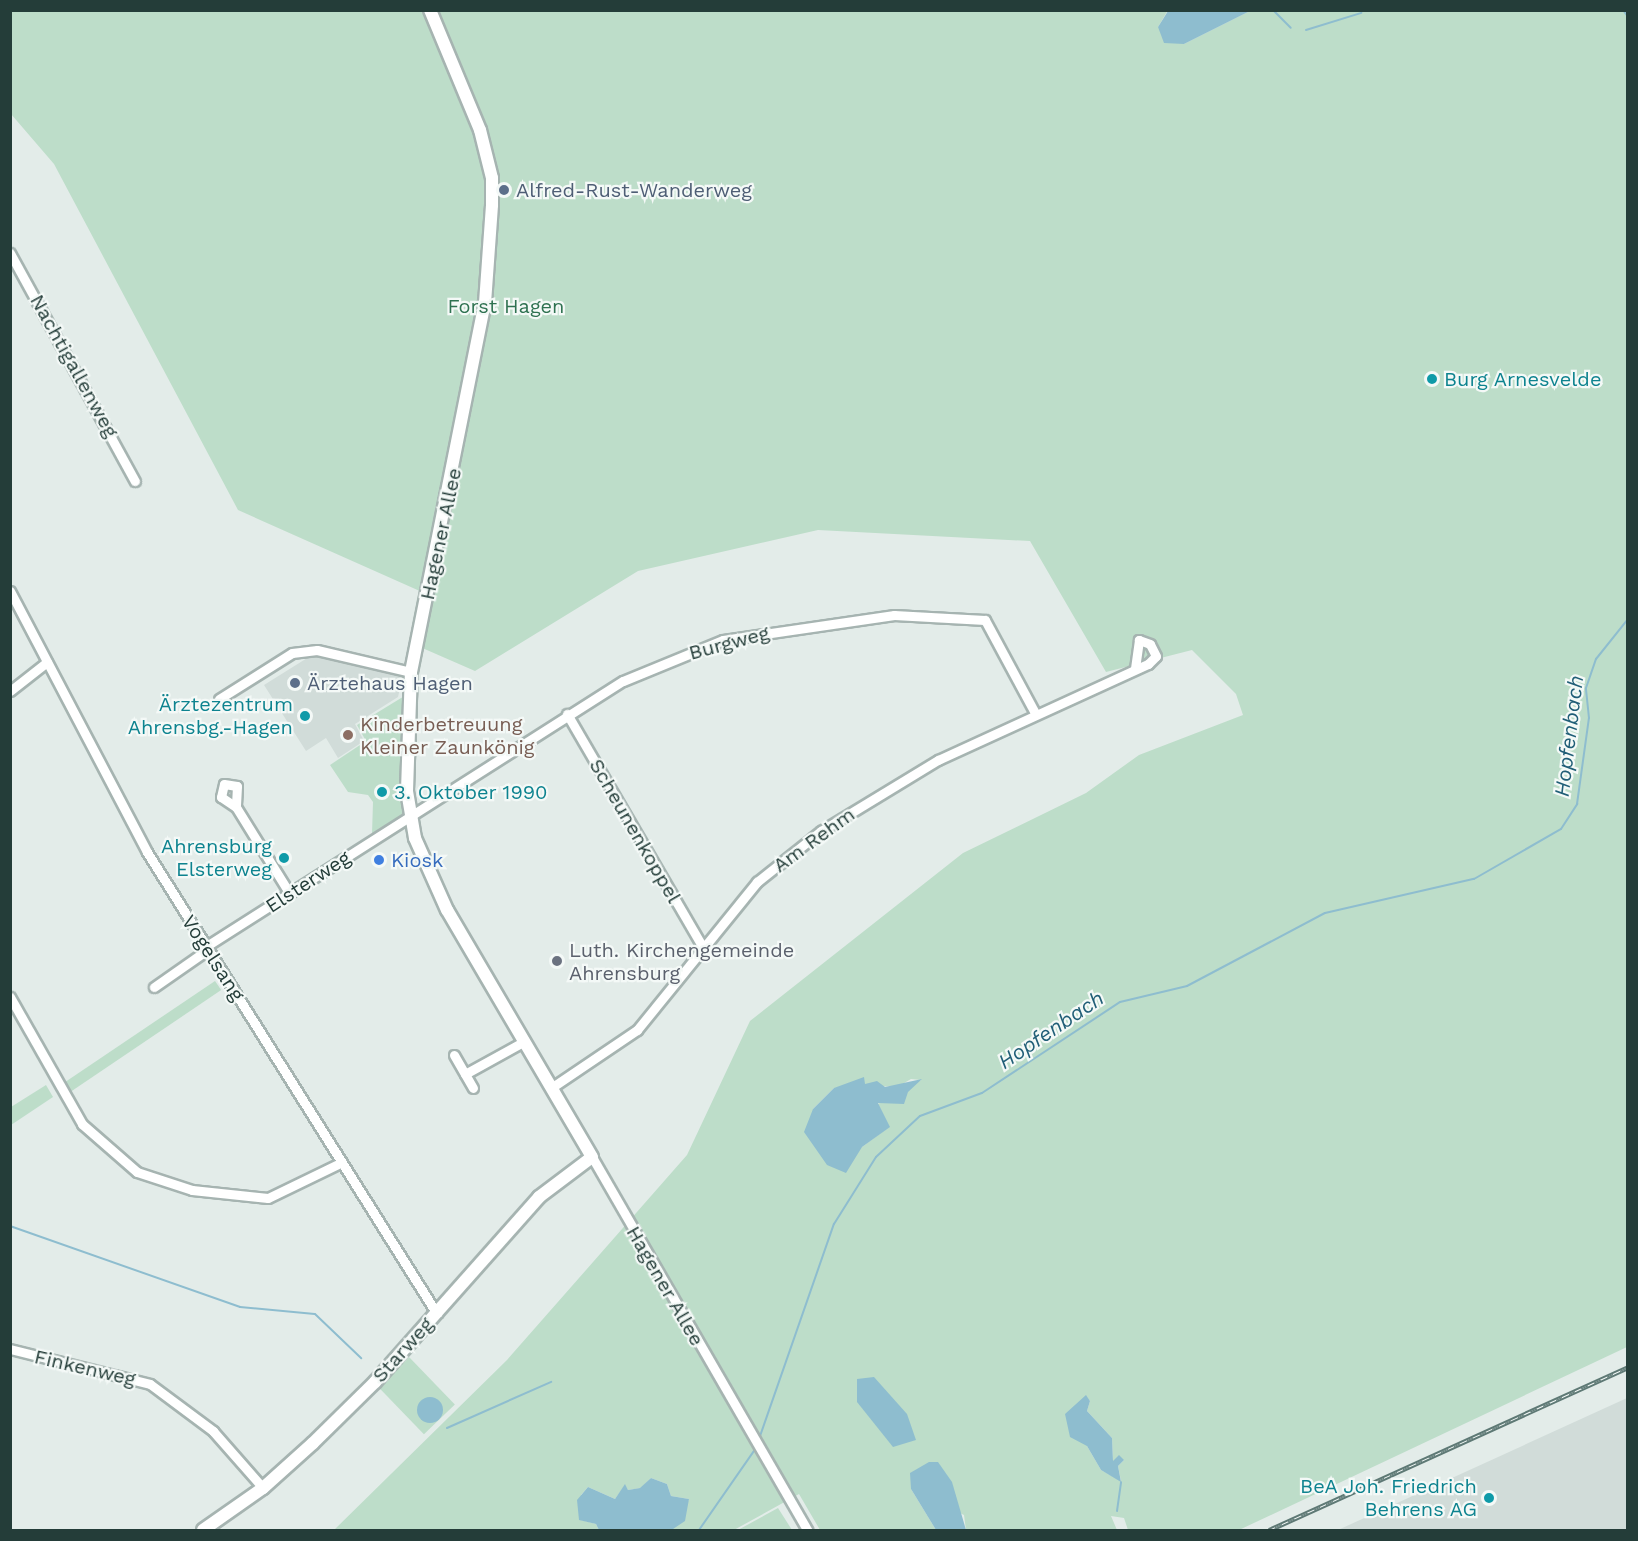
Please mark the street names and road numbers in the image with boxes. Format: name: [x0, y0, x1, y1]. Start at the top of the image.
street label: Nachtigallenweg: [25, 290, 123, 442]
street label: Hagener Allee: [415, 465, 467, 603]
street label: Burgweg: [686, 621, 772, 665]
street label: Scheunenkoppel: [584, 755, 686, 907]
street label: Am Rehm: [769, 802, 859, 878]
street label: Elsterweg: [261, 846, 355, 918]
street label: Vogelsang: [176, 911, 250, 1005]
street label: Hagener Allee: [621, 1221, 709, 1351]
street label: Starweg: [368, 1313, 438, 1387]
street label: Finkenweg: [32, 1345, 138, 1391]

